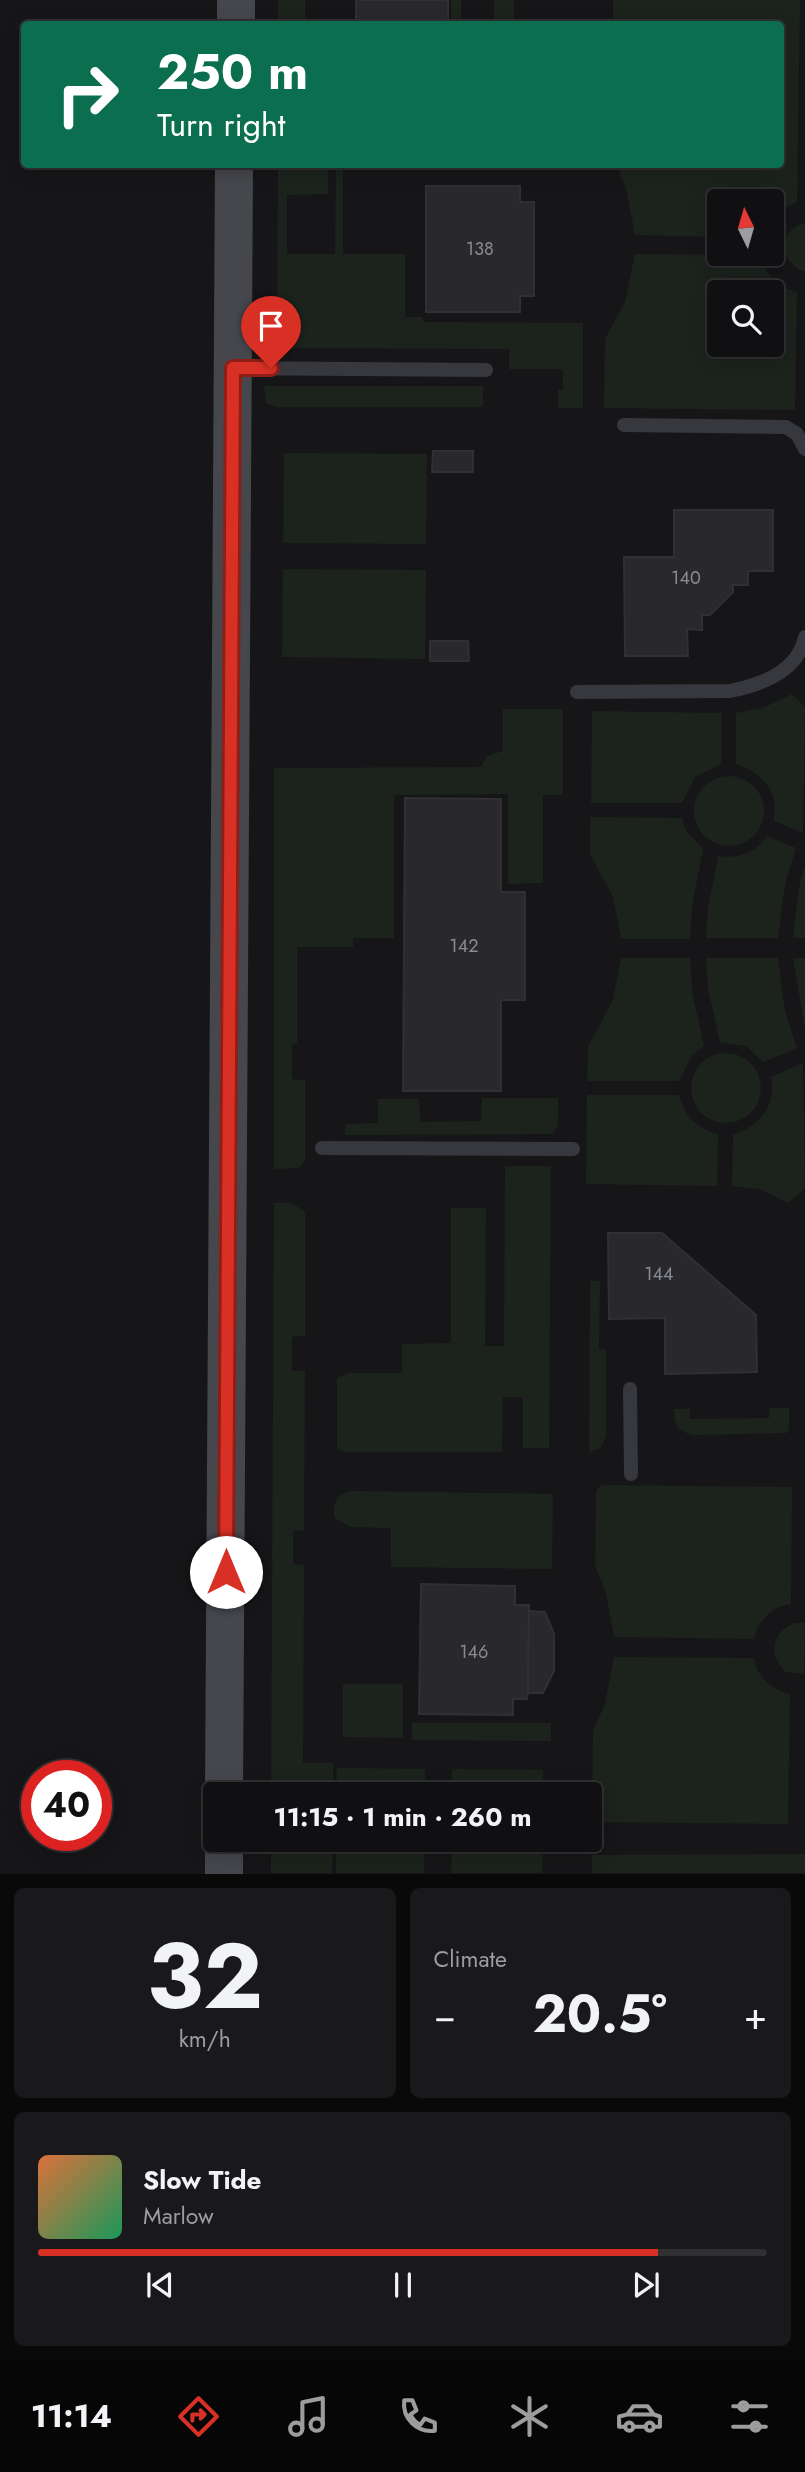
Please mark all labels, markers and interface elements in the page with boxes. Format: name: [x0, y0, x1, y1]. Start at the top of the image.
text: 250 m: [157, 37, 308, 107]
icon: right: [42, 49, 133, 140]
text: Turn right: [157, 102, 286, 148]
north arrow: [707, 189, 784, 266]
map controls: [707, 189, 784, 357]
house number: 138: [466, 236, 494, 262]
button: search: [707, 280, 784, 357]
pin: [241, 296, 301, 368]
icon: arrive: [252, 307, 290, 345]
house number: 140: [671, 565, 701, 591]
house number: 142: [450, 933, 478, 959]
house number: 144: [644, 1261, 674, 1287]
position arrow: [189, 1535, 263, 1609]
house number: 146: [460, 1639, 488, 1665]
speed limit sign: 40: [21, 1760, 112, 1851]
text: 11:15 · 1 min · 260 m: [273, 1798, 532, 1836]
text: 32: [147, 1911, 263, 2042]
text: Climate: [434, 1942, 507, 1976]
text: 20.5°: [533, 1976, 667, 2052]
text: −: [434, 1988, 456, 2043]
text: +: [744, 1988, 767, 2043]
text: km/h: [179, 2022, 231, 2056]
text: Slow Tide: [143, 2161, 262, 2199]
text: Marlow: [143, 2199, 214, 2233]
icon: previous: [141, 2266, 179, 2304]
icon: pause: [384, 2266, 422, 2304]
icon: next: [627, 2266, 665, 2304]
icon: directions: [174, 2392, 223, 2441]
icon: music: [284, 2392, 333, 2441]
icon: phone: [394, 2392, 443, 2441]
icon: climate: [505, 2392, 554, 2441]
icon: car: [615, 2392, 664, 2441]
icon: filters: [725, 2392, 774, 2441]
text: 11:14: [31, 2393, 112, 2439]

